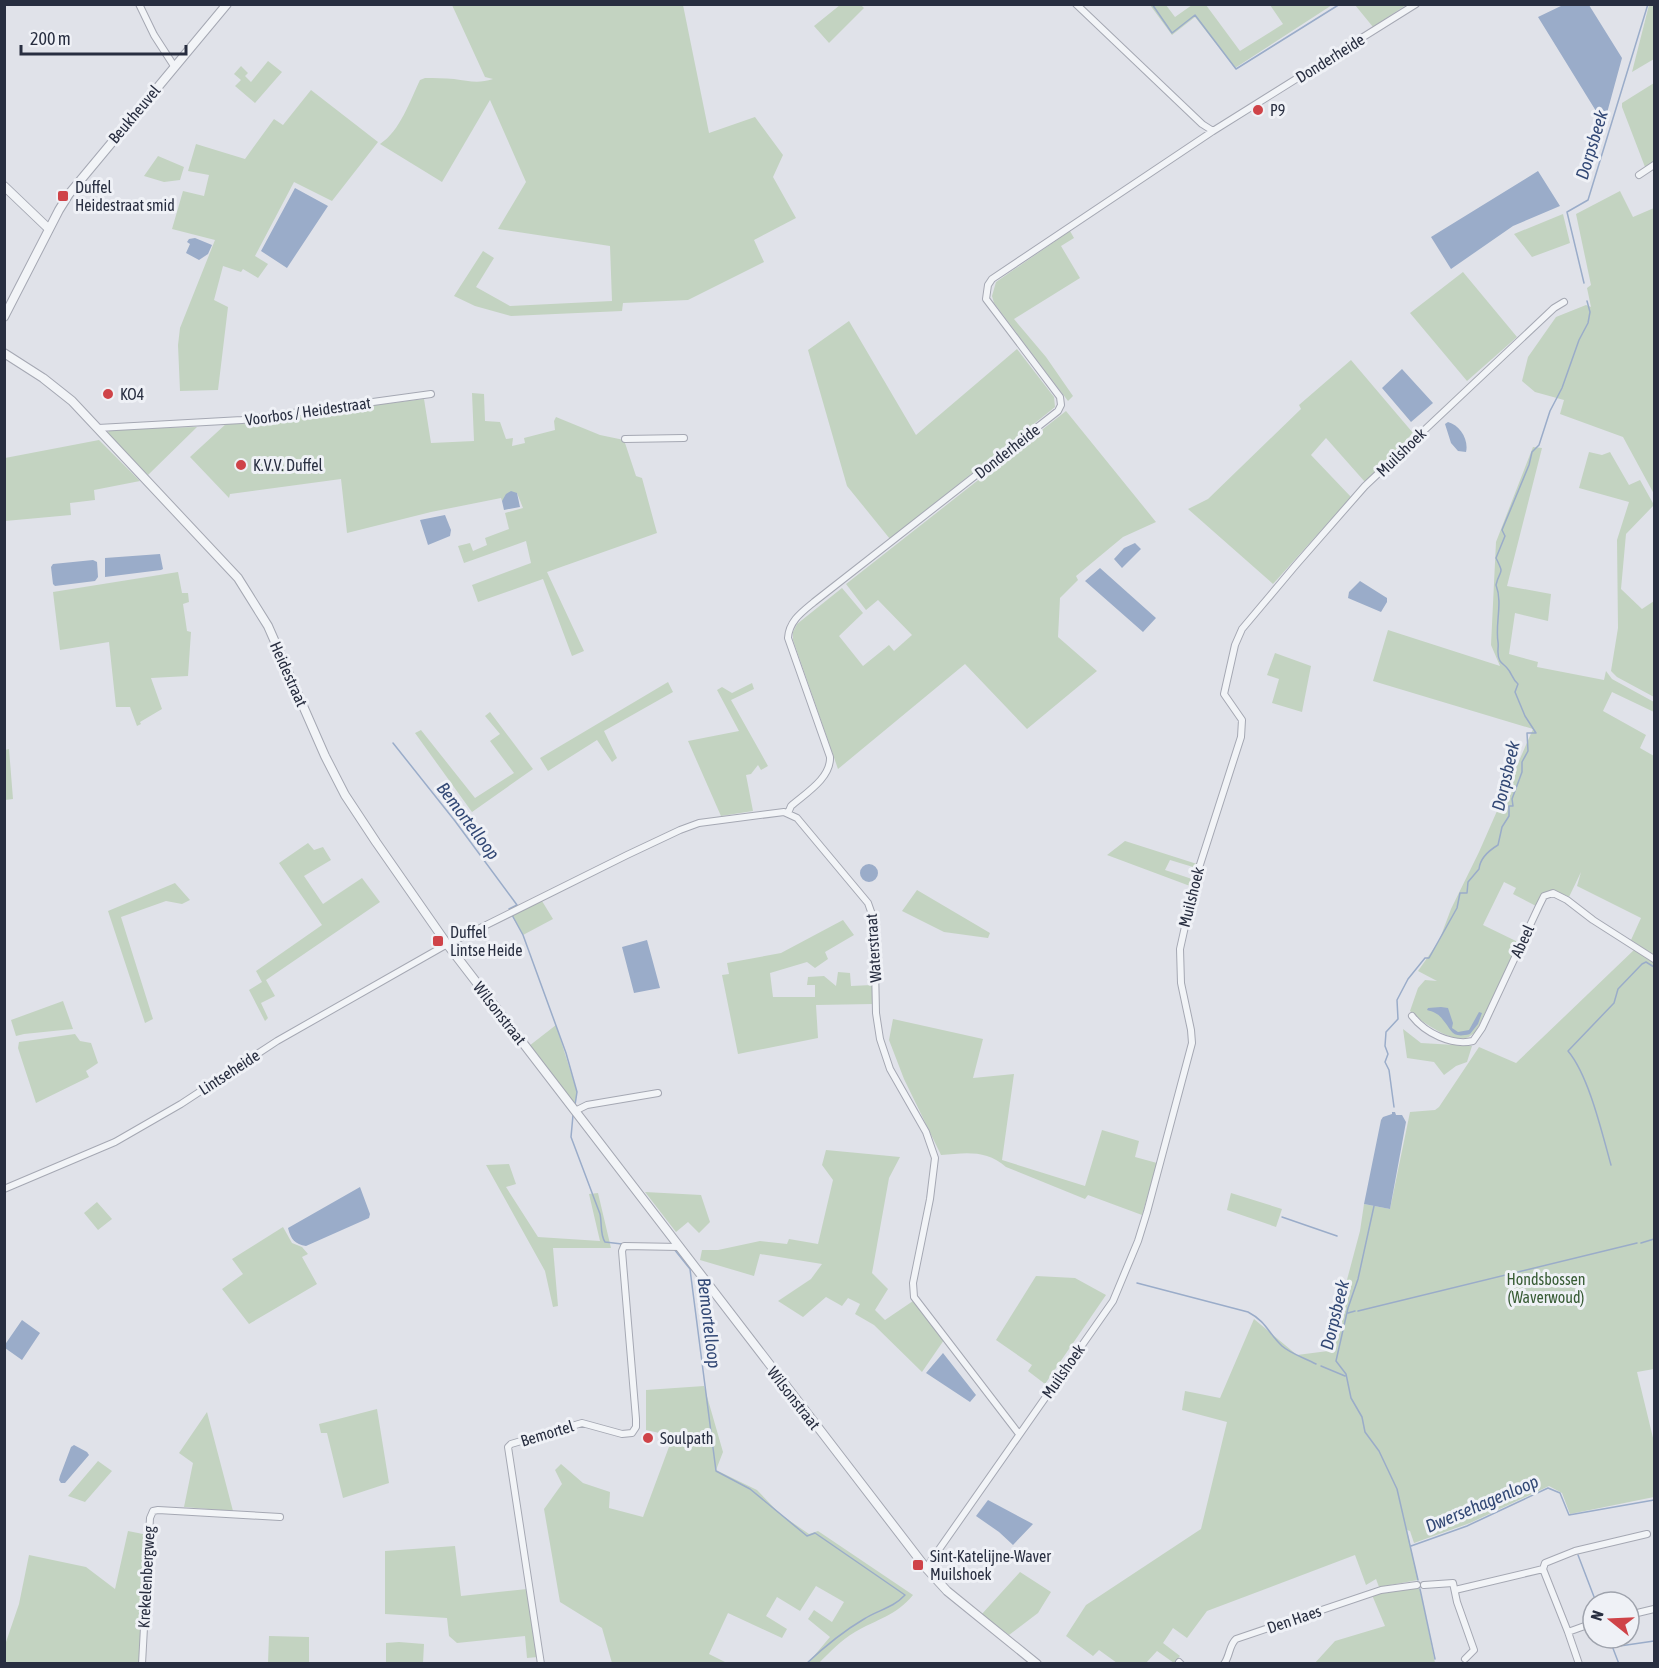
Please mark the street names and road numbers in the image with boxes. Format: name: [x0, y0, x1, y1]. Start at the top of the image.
street label: Donderheide: [1292, 30, 1368, 86]
street label: Beukheuvel: [105, 81, 164, 147]
street label: Voorbos / Heidestraat: [244, 393, 372, 429]
street label: Donderheide: [971, 420, 1043, 482]
street label: Muilshoek: [1373, 424, 1429, 480]
street label: Heidestraat: [267, 639, 311, 710]
street label: Muilshoek: [1175, 865, 1207, 929]
street label: Waterstraat: [862, 912, 884, 983]
street label: Abeel: [1507, 921, 1538, 960]
street label: Wilsonstraat: [470, 978, 530, 1048]
street label: Lintseheide: [195, 1046, 263, 1098]
street label: Muilshoek: [1038, 1341, 1088, 1401]
street label: Wilsonstraat: [764, 1363, 824, 1433]
street label: Bemortel: [518, 1416, 576, 1450]
street label: Krekelenbergweg: [134, 1525, 159, 1629]
street label: Den Haes: [1265, 1601, 1324, 1637]

